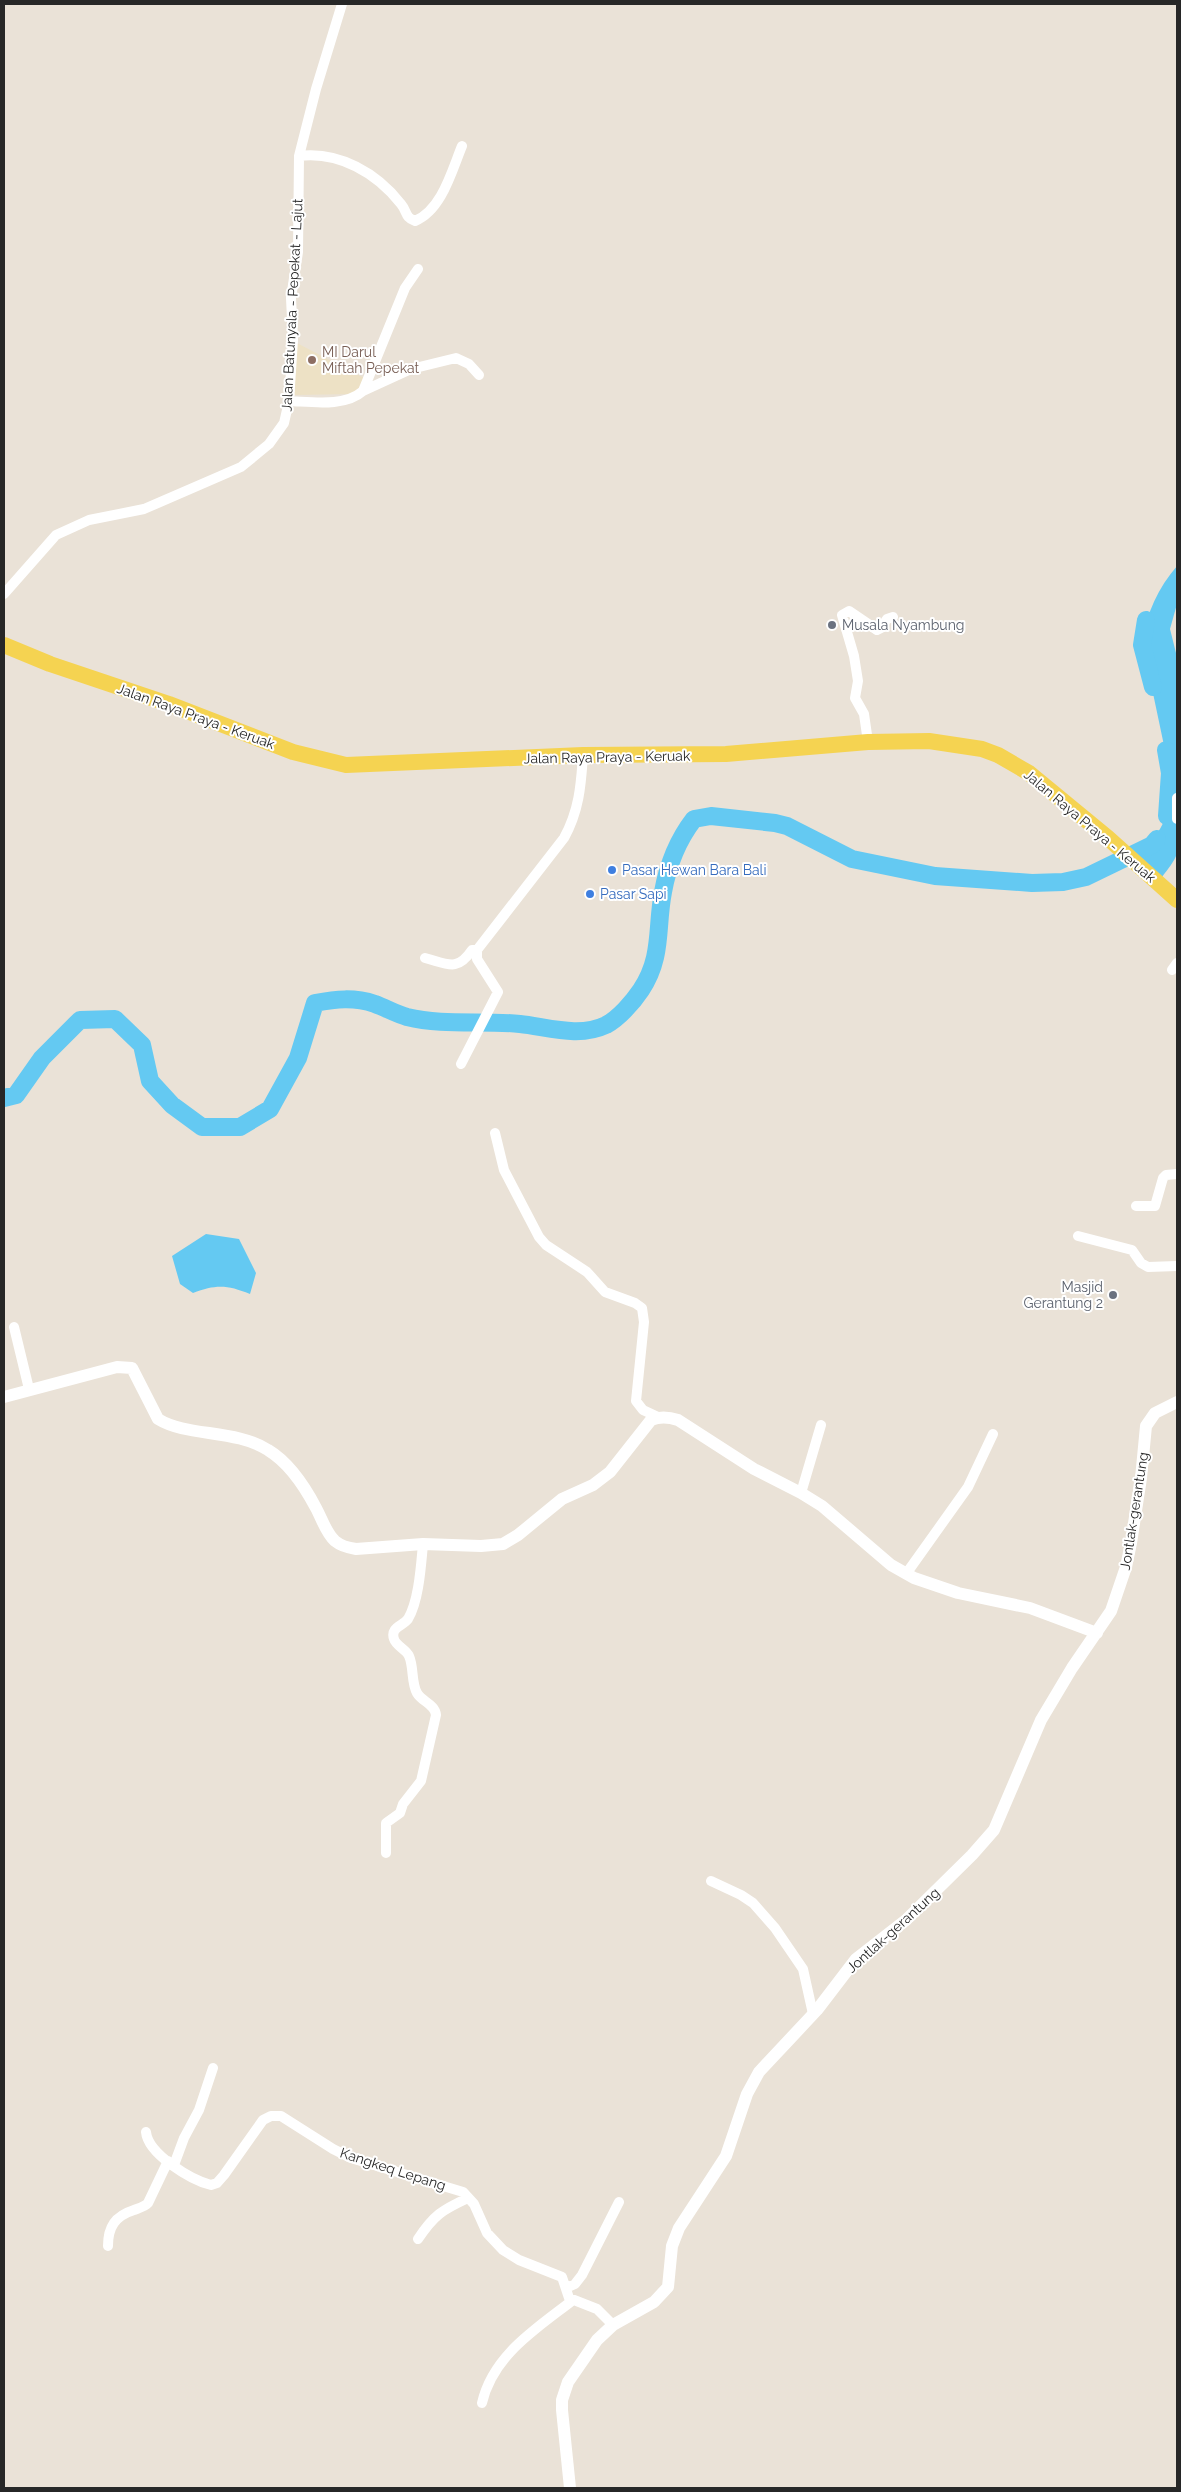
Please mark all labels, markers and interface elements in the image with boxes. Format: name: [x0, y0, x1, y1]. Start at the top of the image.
street label: Jalan Batunyala - Pepekat - Lajut: [278, 198, 306, 412]
place label: MI Darul Miftah Pepekat: [322, 344, 420, 376]
marker: MI Darul Miftah Pepekat: [306, 354, 318, 366]
place label: Musala Nyambung: [842, 617, 964, 633]
marker: Musala Nyambung: [826, 619, 838, 631]
street label: Jalan Raya Praya - Keruak: [115, 680, 278, 752]
street label: Jalan Raya Praya - Keruak: [524, 748, 691, 766]
street label: Jalan Raya Praya - Keruak: [1021, 766, 1159, 886]
place label: Pasar Hewan Bara Bali: [622, 862, 766, 878]
marker: Pasar Hewan Bara Bali: [606, 864, 618, 876]
place label: Pasar Sapi: [600, 886, 667, 902]
marker: Pasar Sapi: [584, 888, 596, 900]
place label: Masjid Gerantung 2: [1023, 1279, 1103, 1311]
marker: Masjid Gerantung 2: [1107, 1289, 1119, 1301]
street label: Jontlak-gerantung: [1117, 1451, 1151, 1571]
street label: Jontlak-gerantung: [843, 1884, 943, 1976]
street label: Kangkeq Lepang: [338, 2144, 448, 2194]

